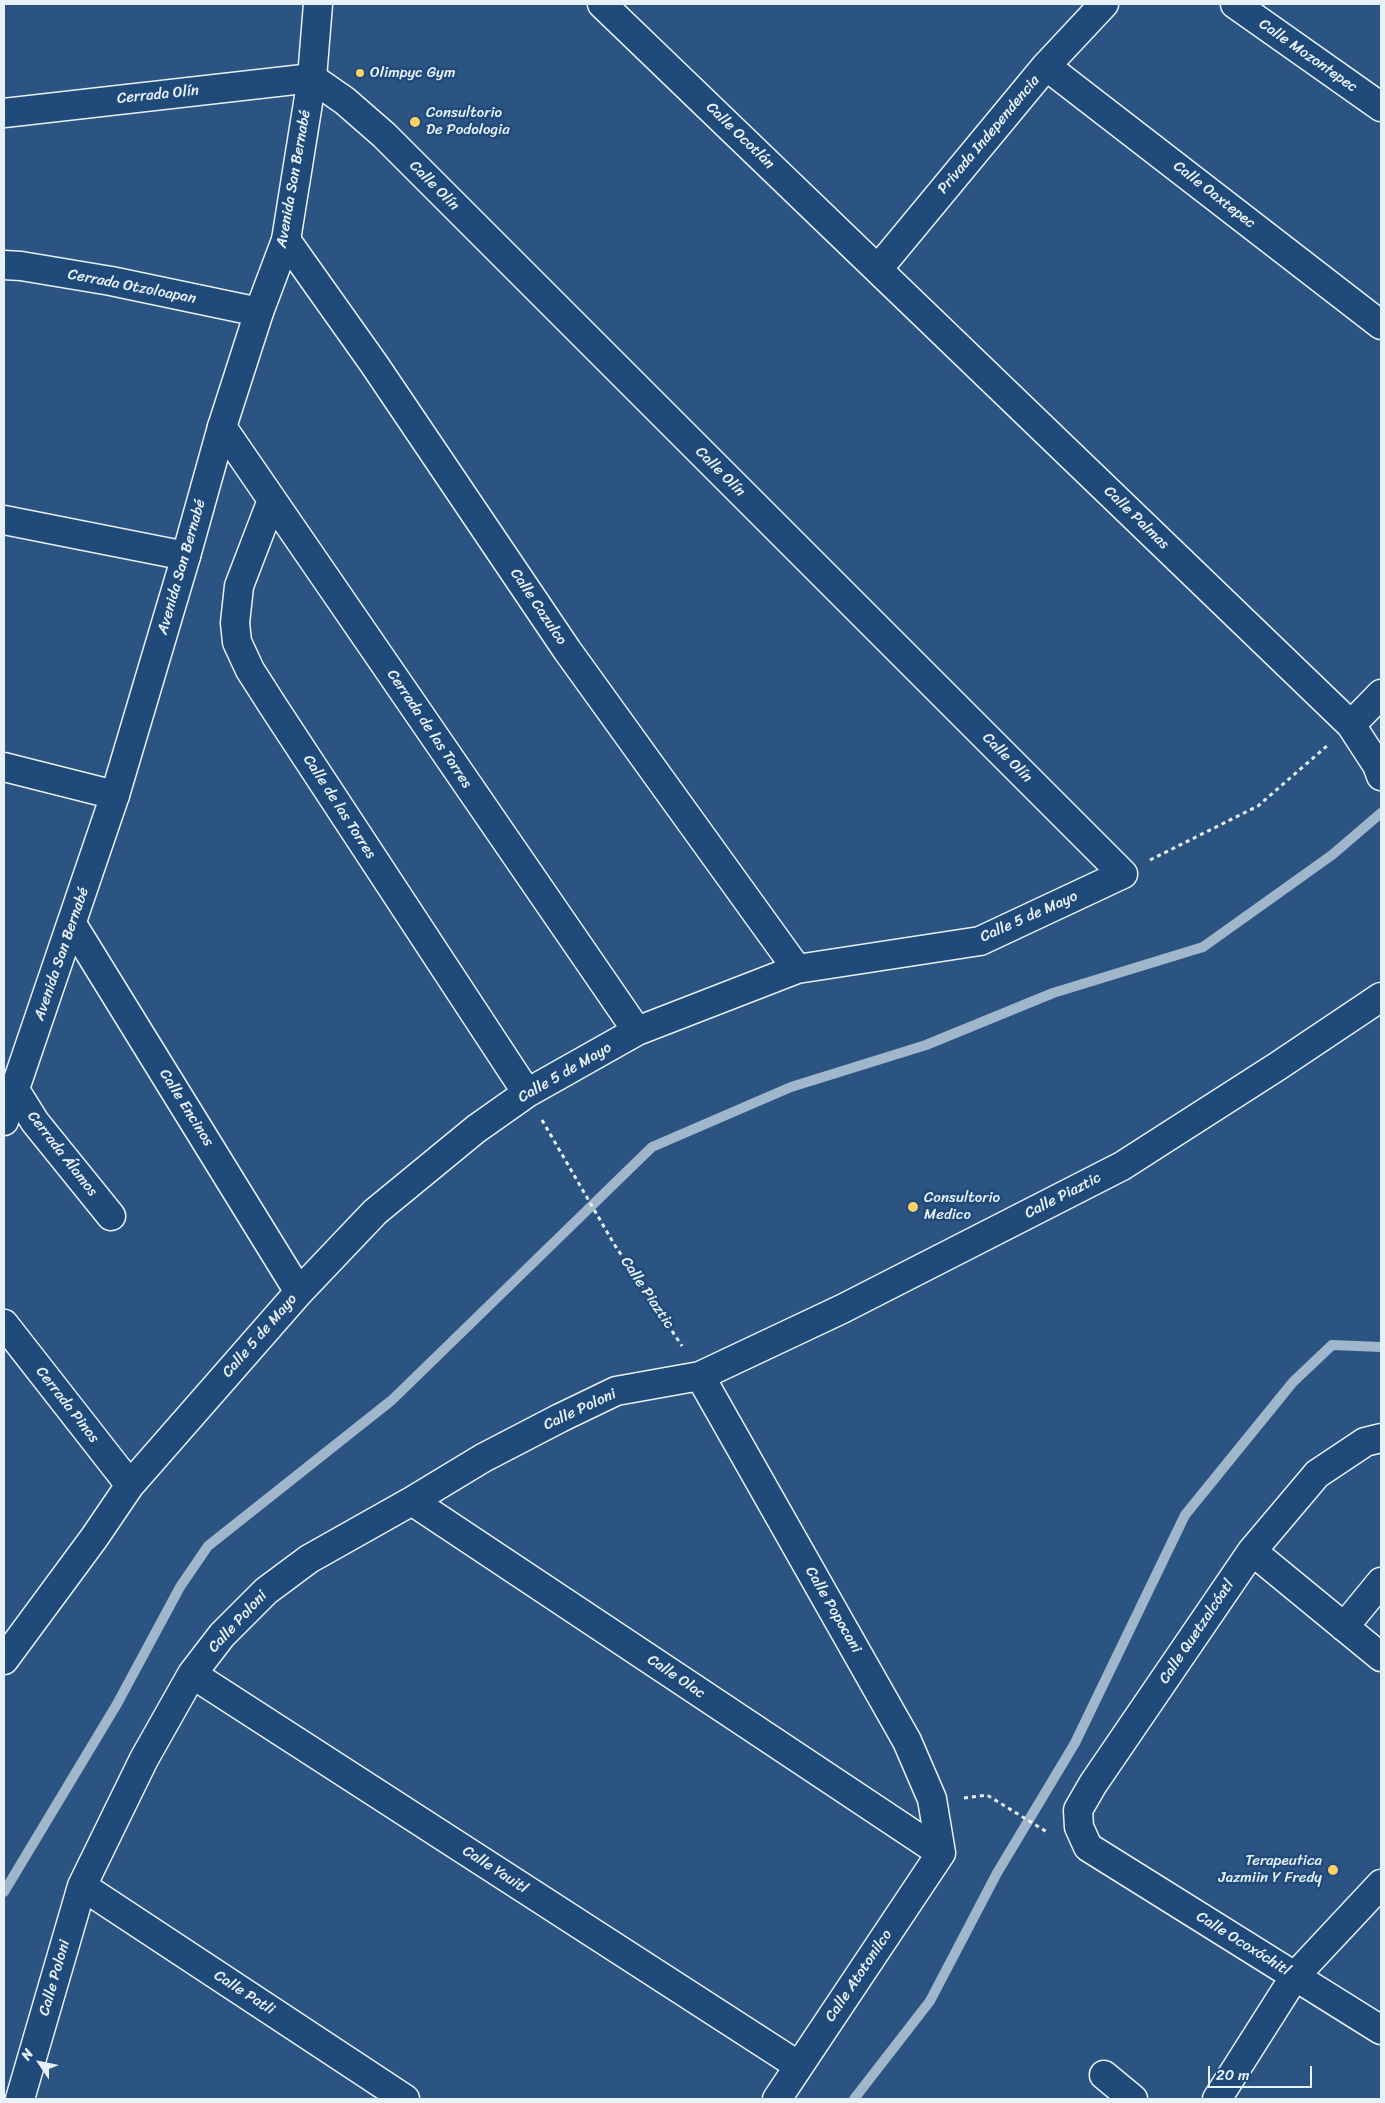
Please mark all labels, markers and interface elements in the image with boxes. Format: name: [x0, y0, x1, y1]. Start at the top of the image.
street label: Calle Mozontepec: [1255, 15, 1361, 97]
place label: Olimpyc Gym: [370, 64, 455, 82]
marker: Olimpyc Gym: [354, 67, 366, 79]
street label: Privada Independencia: [934, 72, 1044, 198]
street label: Cerrada Olín: [116, 82, 200, 108]
street label: Calle Ocotlán: [702, 99, 778, 173]
place label: Consultorio De Podologia: [426, 104, 510, 139]
street label: Avenida San Bernabé: [273, 109, 315, 249]
marker: Consultorio De Podologia: [408, 115, 422, 129]
street label: Calle Olín: [405, 157, 463, 215]
street label: Calle Oaxtepec: [1170, 157, 1258, 233]
street label: Cerrada Otzoloapan: [66, 266, 198, 308]
street label: Calle Olín: [691, 443, 749, 501]
street label: Calle Palmas: [1100, 483, 1172, 553]
street label: Avenida San Bernabé: [154, 497, 210, 637]
street label: Calle Cazulco: [506, 565, 570, 649]
street label: Cerrada de las Torres: [383, 666, 475, 792]
street label: Calle Olín: [978, 729, 1036, 787]
street label: Calle de las Torres: [299, 752, 379, 862]
street label: Avenida San Bernabé: [31, 885, 93, 1023]
street label: Calle 5 de Mayo: [977, 887, 1081, 947]
street label: Calle 5 de Mayo: [515, 1039, 615, 1107]
street label: Calle Encinos: [155, 1066, 217, 1150]
street label: Cerrada Álamos: [23, 1108, 101, 1200]
street label: Calle Piaztic: [1022, 1169, 1104, 1223]
place label: Consultorio Medico: [924, 1189, 1000, 1224]
marker: Consultorio Medico: [906, 1200, 920, 1214]
street label: Calle Piaztic: [616, 1254, 678, 1332]
street label: Calle 5 de Mayo: [219, 1291, 301, 1381]
street label: Cerrada Pinos: [32, 1363, 102, 1447]
street label: Calle Poloni: [541, 1385, 619, 1435]
street label: Calle Popocani: [801, 1564, 865, 1656]
street label: Calle Quetzalcóatl: [1156, 1577, 1238, 1687]
street label: Calle Poloni: [205, 1587, 271, 1657]
street label: Calle Olac: [644, 1651, 708, 1703]
street label: Calle Yauitl: [459, 1842, 531, 1898]
place label: Terapeutica Jazmiin Y Fredy: [1219, 1852, 1322, 1887]
marker: Terapeutica Jazmiin Y Fredy: [1326, 1863, 1340, 1877]
street label: Calle Ocoxóchitl: [1193, 1908, 1293, 1980]
street label: Calle Atotonilco: [822, 1927, 896, 2025]
street label: Calle Poloni: [36, 1938, 74, 2018]
street label: Calle Patli: [210, 1967, 278, 2019]
north arrow: [15, 2038, 65, 2088]
text: N: [14, 2043, 40, 2065]
scale bar: [1210, 2056, 1314, 2088]
text: 20 m: [1216, 2062, 1250, 2088]

